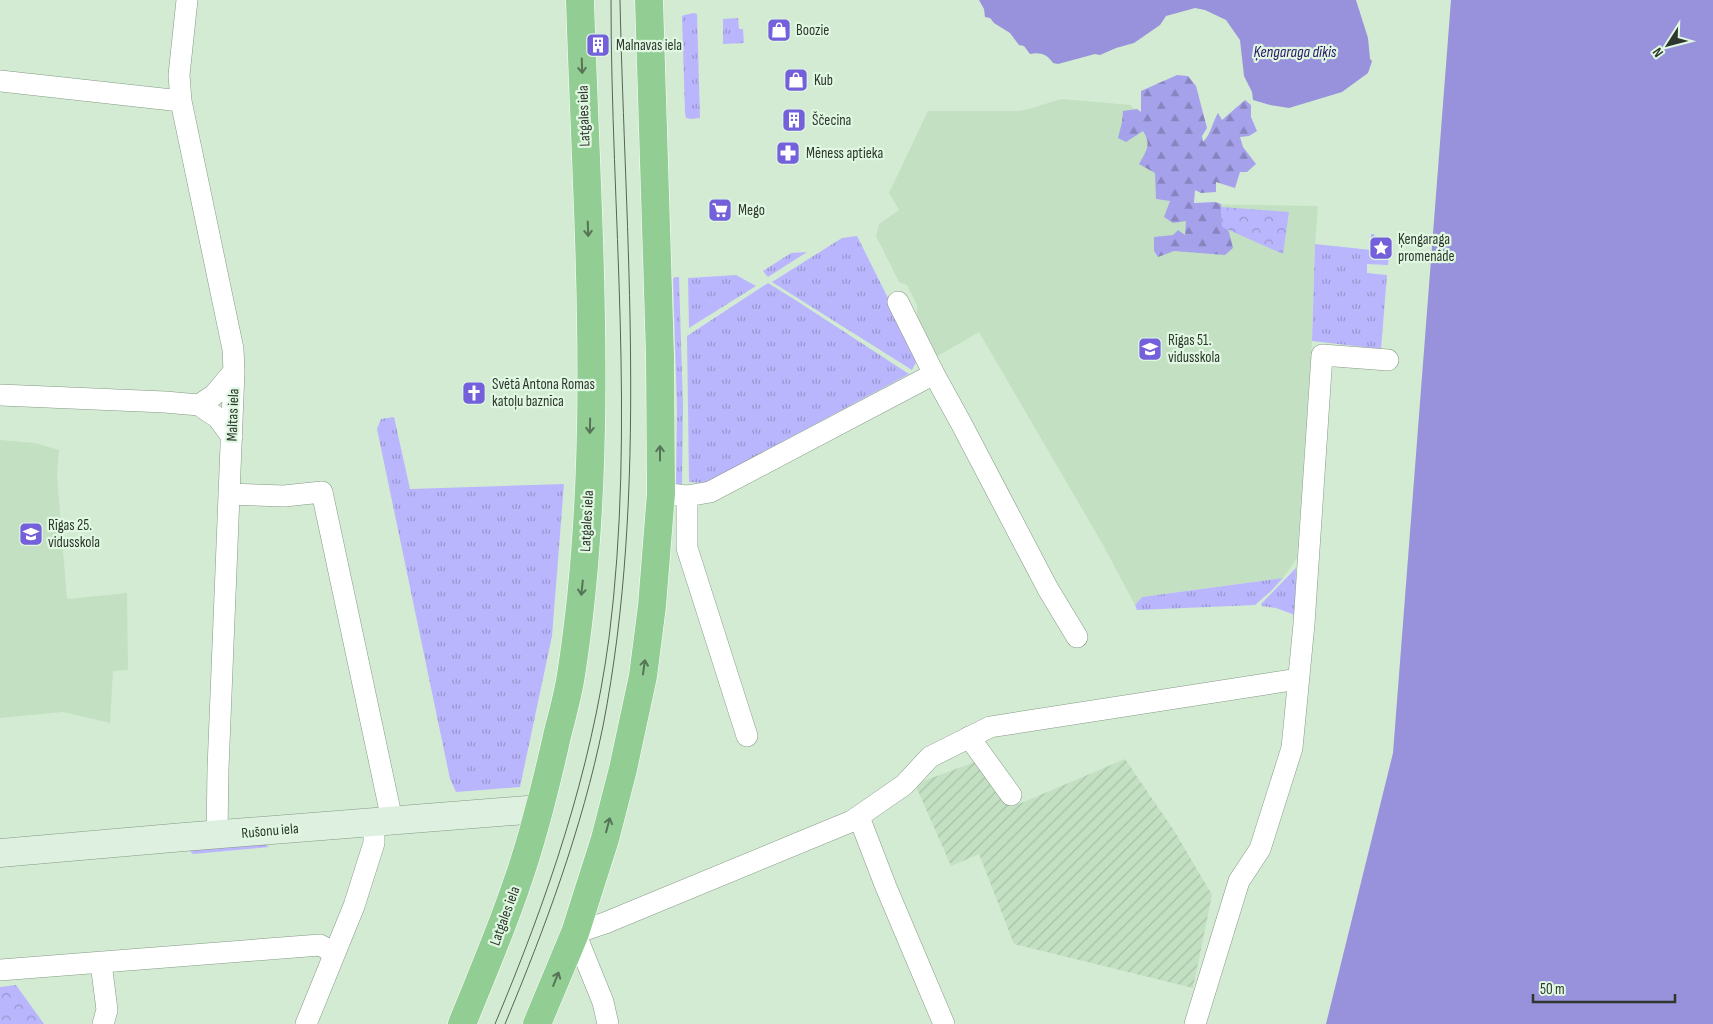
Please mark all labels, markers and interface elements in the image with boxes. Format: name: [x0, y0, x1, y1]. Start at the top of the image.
shop icon: Boozie: [766, 17, 792, 43]
north arrow: [1643, 20, 1693, 70]
place label: Boozie: [796, 21, 829, 40]
building icon: Malnavas iela: [585, 32, 611, 58]
place label: Malnavas iela: [616, 36, 682, 55]
water label: Ķengaraga dīķis: [1254, 43, 1337, 62]
text: N: [1649, 44, 1667, 60]
one-way arrow: [578, 58, 587, 74]
shop icon: Kub: [783, 67, 809, 93]
place label: Kub: [814, 71, 833, 90]
street label: Latgales iela: [573, 85, 595, 147]
building icon: Ščecina: [781, 107, 807, 133]
place label: Ščecina: [812, 111, 852, 130]
pharmacy icon: Mēness aptieka: [775, 140, 801, 166]
place label: Mēness aptieka: [806, 144, 883, 163]
supermarket icon: Mego: [707, 197, 733, 223]
place label: Mego: [738, 201, 765, 220]
one-way arrow: [583, 220, 592, 236]
place label: Ķengaraga promenāde: [1398, 230, 1455, 266]
place icon: Ķengaraga promenāde: [1368, 235, 1394, 261]
place label: Rīgas 51. vidusskola: [1168, 331, 1220, 367]
school or university icon: Rīgas 51. vidusskola: [1137, 336, 1163, 362]
place label: Svētā Antona Romas katoļu baznīca: [492, 375, 595, 411]
church icon: Svētā Antona Romas katoļu baznīca: [461, 380, 487, 406]
street label: Maltas iela: [223, 388, 243, 442]
one-way arrow: [585, 418, 595, 434]
one-way arrow: [655, 445, 665, 461]
street label: Latgales iela: [576, 490, 598, 552]
place label: Rīgas 25. vidusskola: [48, 516, 100, 552]
school or university icon: Rīgas 25. vidusskola: [18, 521, 44, 547]
one-way arrow: [577, 580, 587, 596]
one-way arrow: [639, 659, 649, 675]
one-way arrow: [604, 818, 613, 834]
street label: Rušonu iela: [241, 819, 300, 843]
street label: Latgales iela: [486, 884, 525, 948]
one-way arrow: [552, 972, 561, 987]
scale bar: [1533, 972, 1676, 1004]
text: 50 m: [1540, 980, 1565, 999]

